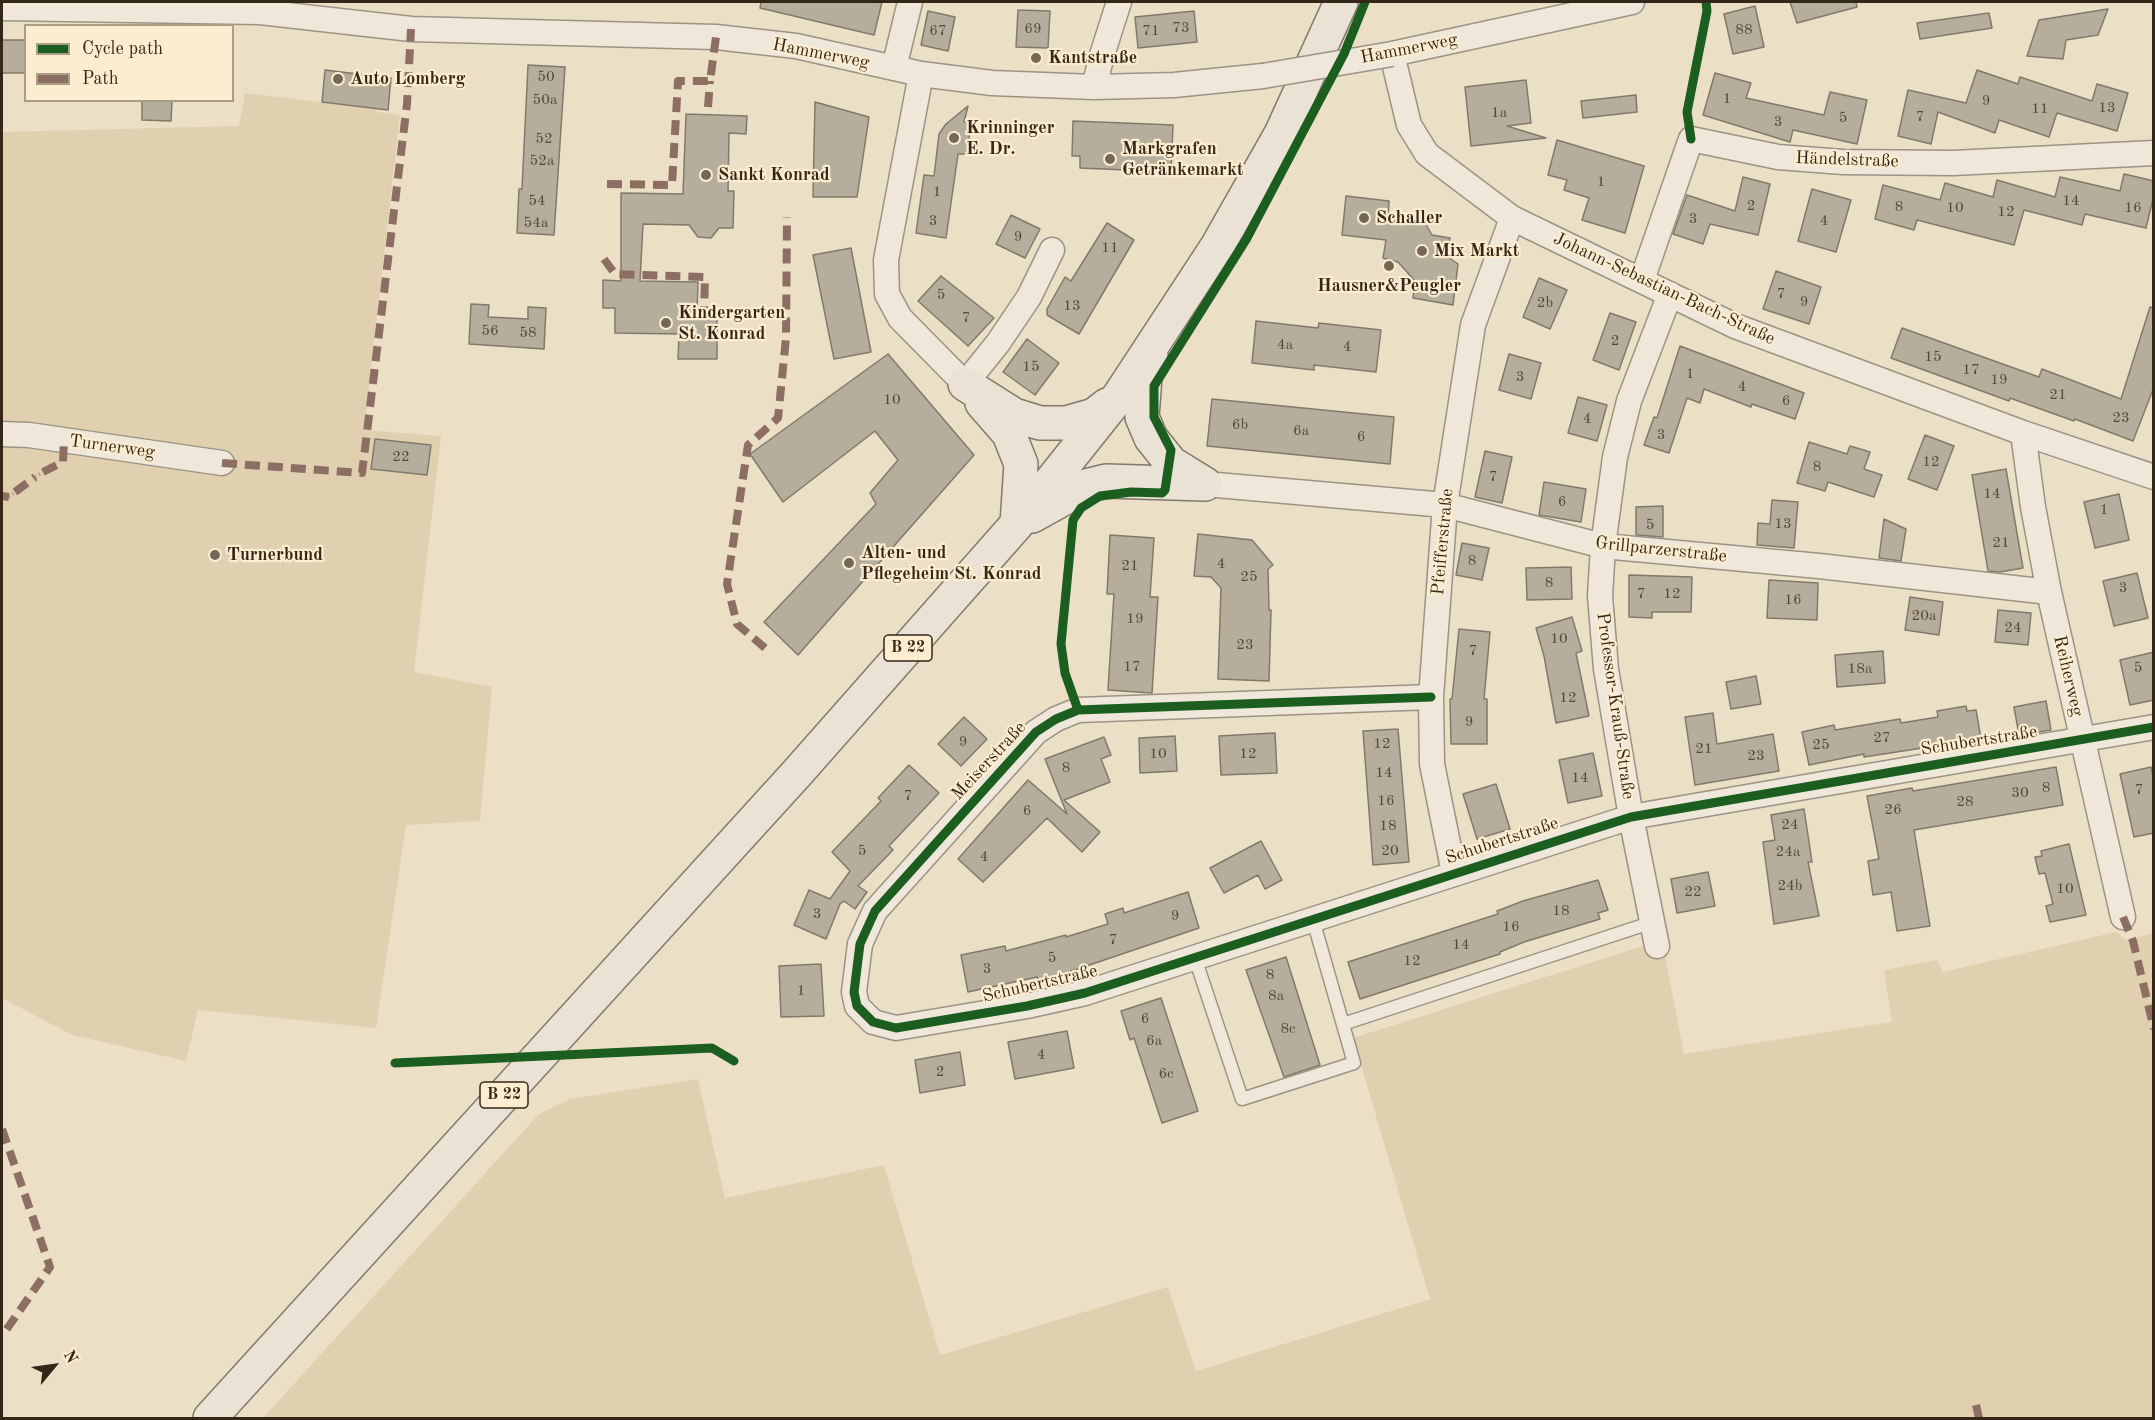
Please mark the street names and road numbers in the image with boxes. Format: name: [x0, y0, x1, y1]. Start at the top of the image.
street label: Hammerweg: [1359, 29, 1459, 69]
street label: Hammerweg: [771, 34, 871, 74]
street label: Händelstraße: [1795, 147, 1899, 173]
street label: Johann-Sebastian-Bach-Straße: [1550, 228, 1778, 350]
street label: Turnerweg: [68, 430, 156, 464]
street label: Pfeifferstraße: [1428, 488, 1458, 596]
street label: Grillparzerstraße: [1594, 532, 1728, 568]
street label: Professor-Krauß-Straße: [1591, 611, 1639, 801]
street label: Reiherweg: [2048, 633, 2088, 719]
road number: B 22: [884, 635, 932, 661]
street label: Meiserstraße: [947, 717, 1031, 805]
street label: Schubertstraße: [1919, 721, 2039, 761]
street label: Schubertstraße: [1443, 813, 1561, 869]
street label: Schubertstraße: [980, 960, 1100, 1008]
road number: B 22: [480, 1082, 528, 1108]

